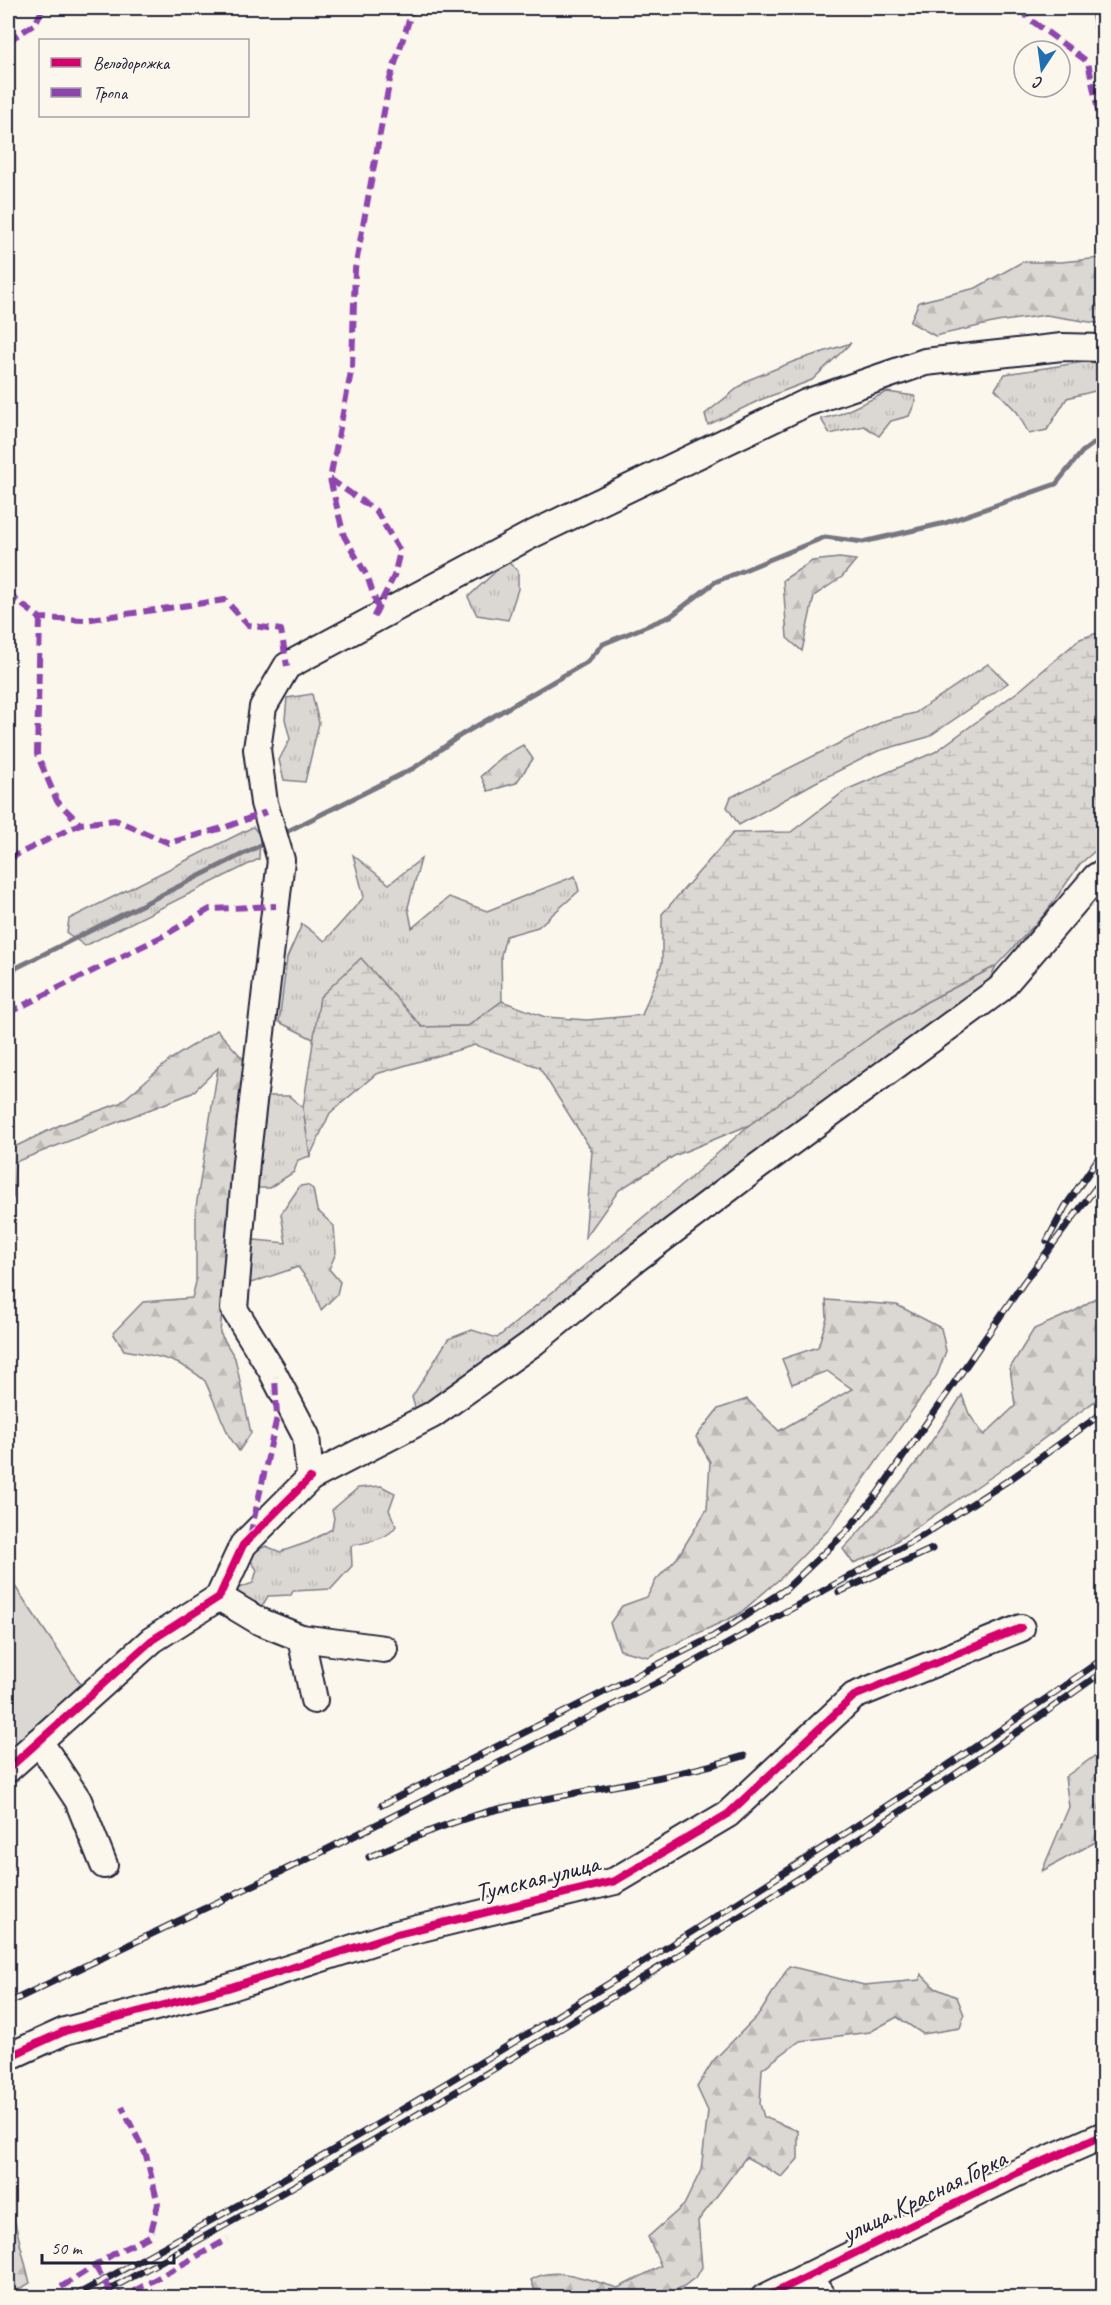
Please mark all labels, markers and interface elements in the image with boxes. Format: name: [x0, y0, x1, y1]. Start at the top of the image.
legend: [39, 39, 249, 117]
north arrow: [1012, 39, 1072, 99]
text: Велодорожка: [93, 52, 171, 74]
text: С: [1031, 72, 1045, 93]
text: Тропа: [93, 82, 129, 104]
street label: Тумская улица: [471, 1846, 605, 1909]
street label: улица Красная Горка: [834, 2141, 1013, 2251]
scale bar: [42, 2227, 174, 2265]
text: 50 m: [51, 2237, 84, 2259]

